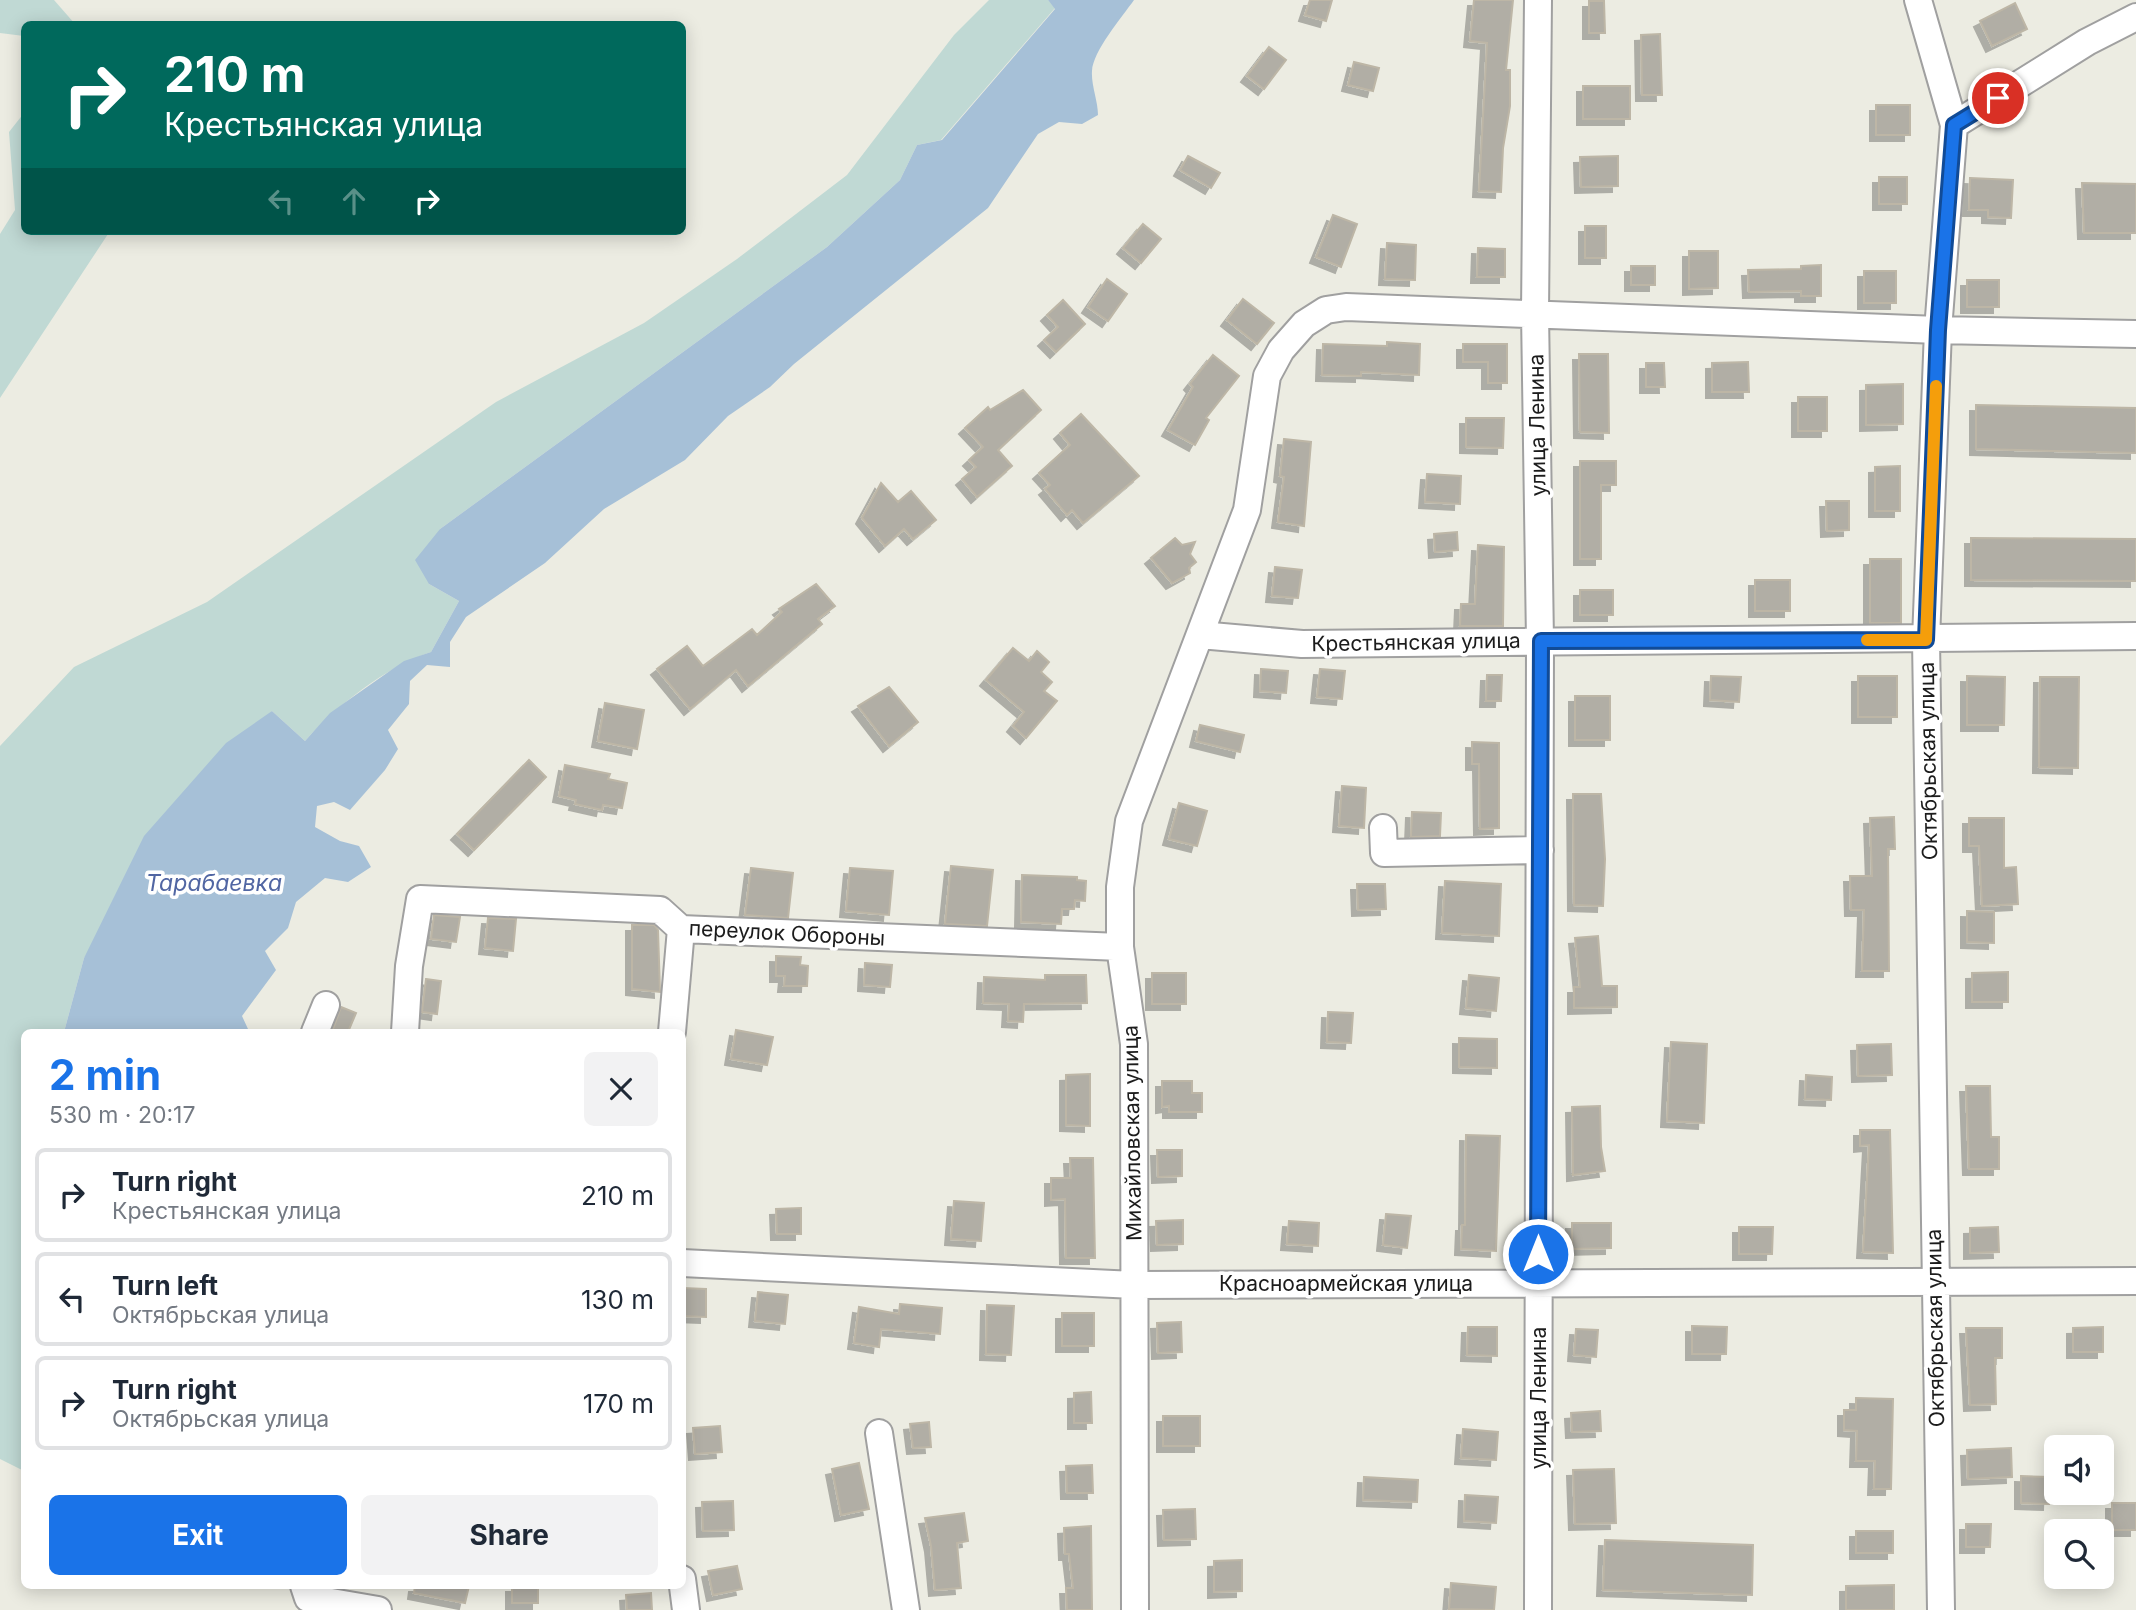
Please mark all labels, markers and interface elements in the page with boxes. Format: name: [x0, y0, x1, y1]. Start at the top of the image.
text: 210 m: [164, 45, 305, 104]
icon: right: [49, 49, 140, 140]
pin: [1968, 68, 2028, 128]
icon: arrive: [1979, 79, 2017, 117]
text: Крестьянская улица: [164, 105, 483, 144]
icon: left: [262, 182, 300, 220]
icon: ahead: [335, 182, 373, 220]
icon: right: [408, 182, 446, 220]
street label: улица Ленина: [1523, 353, 1551, 497]
street label: Крестьянская улица: [1311, 628, 1521, 656]
street label: Октябрьская улица: [1914, 662, 1942, 860]
water label: Тарабаевка: [146, 869, 282, 897]
street label: переулок Обороны: [688, 915, 886, 951]
street label: Михайловская улица: [1118, 1025, 1146, 1241]
text: 2 min: [49, 1049, 161, 1100]
button: close: [584, 1052, 658, 1126]
text: 530 m · 20:17: [49, 1101, 195, 1129]
text: Turn right: [112, 1166, 237, 1197]
icon: right: [53, 1176, 91, 1214]
text: 210 m: [581, 1180, 654, 1211]
text: Крестьянская улица: [112, 1197, 341, 1225]
position arrow: [1501, 1217, 1575, 1291]
street label: Октябрьская улица: [1921, 1229, 1949, 1427]
text: Turn left: [112, 1270, 218, 1301]
street label: Красноармейская улица: [1219, 1271, 1473, 1296]
icon: left: [53, 1280, 91, 1318]
text: 130 m: [581, 1284, 654, 1315]
text: Октябрьская улица: [112, 1301, 329, 1329]
street label: улица Ленина: [1526, 1327, 1551, 1469]
text: Turn right: [112, 1374, 237, 1405]
icon: right: [53, 1384, 91, 1422]
text: 170 m: [583, 1388, 654, 1419]
text: Октябрьская улица: [112, 1405, 329, 1433]
map controls: [2044, 1435, 2114, 1589]
button: sound: [2044, 1435, 2114, 1505]
button: Exit: [49, 1495, 347, 1575]
button: Share: [361, 1495, 658, 1575]
button: search: [2044, 1519, 2114, 1589]

